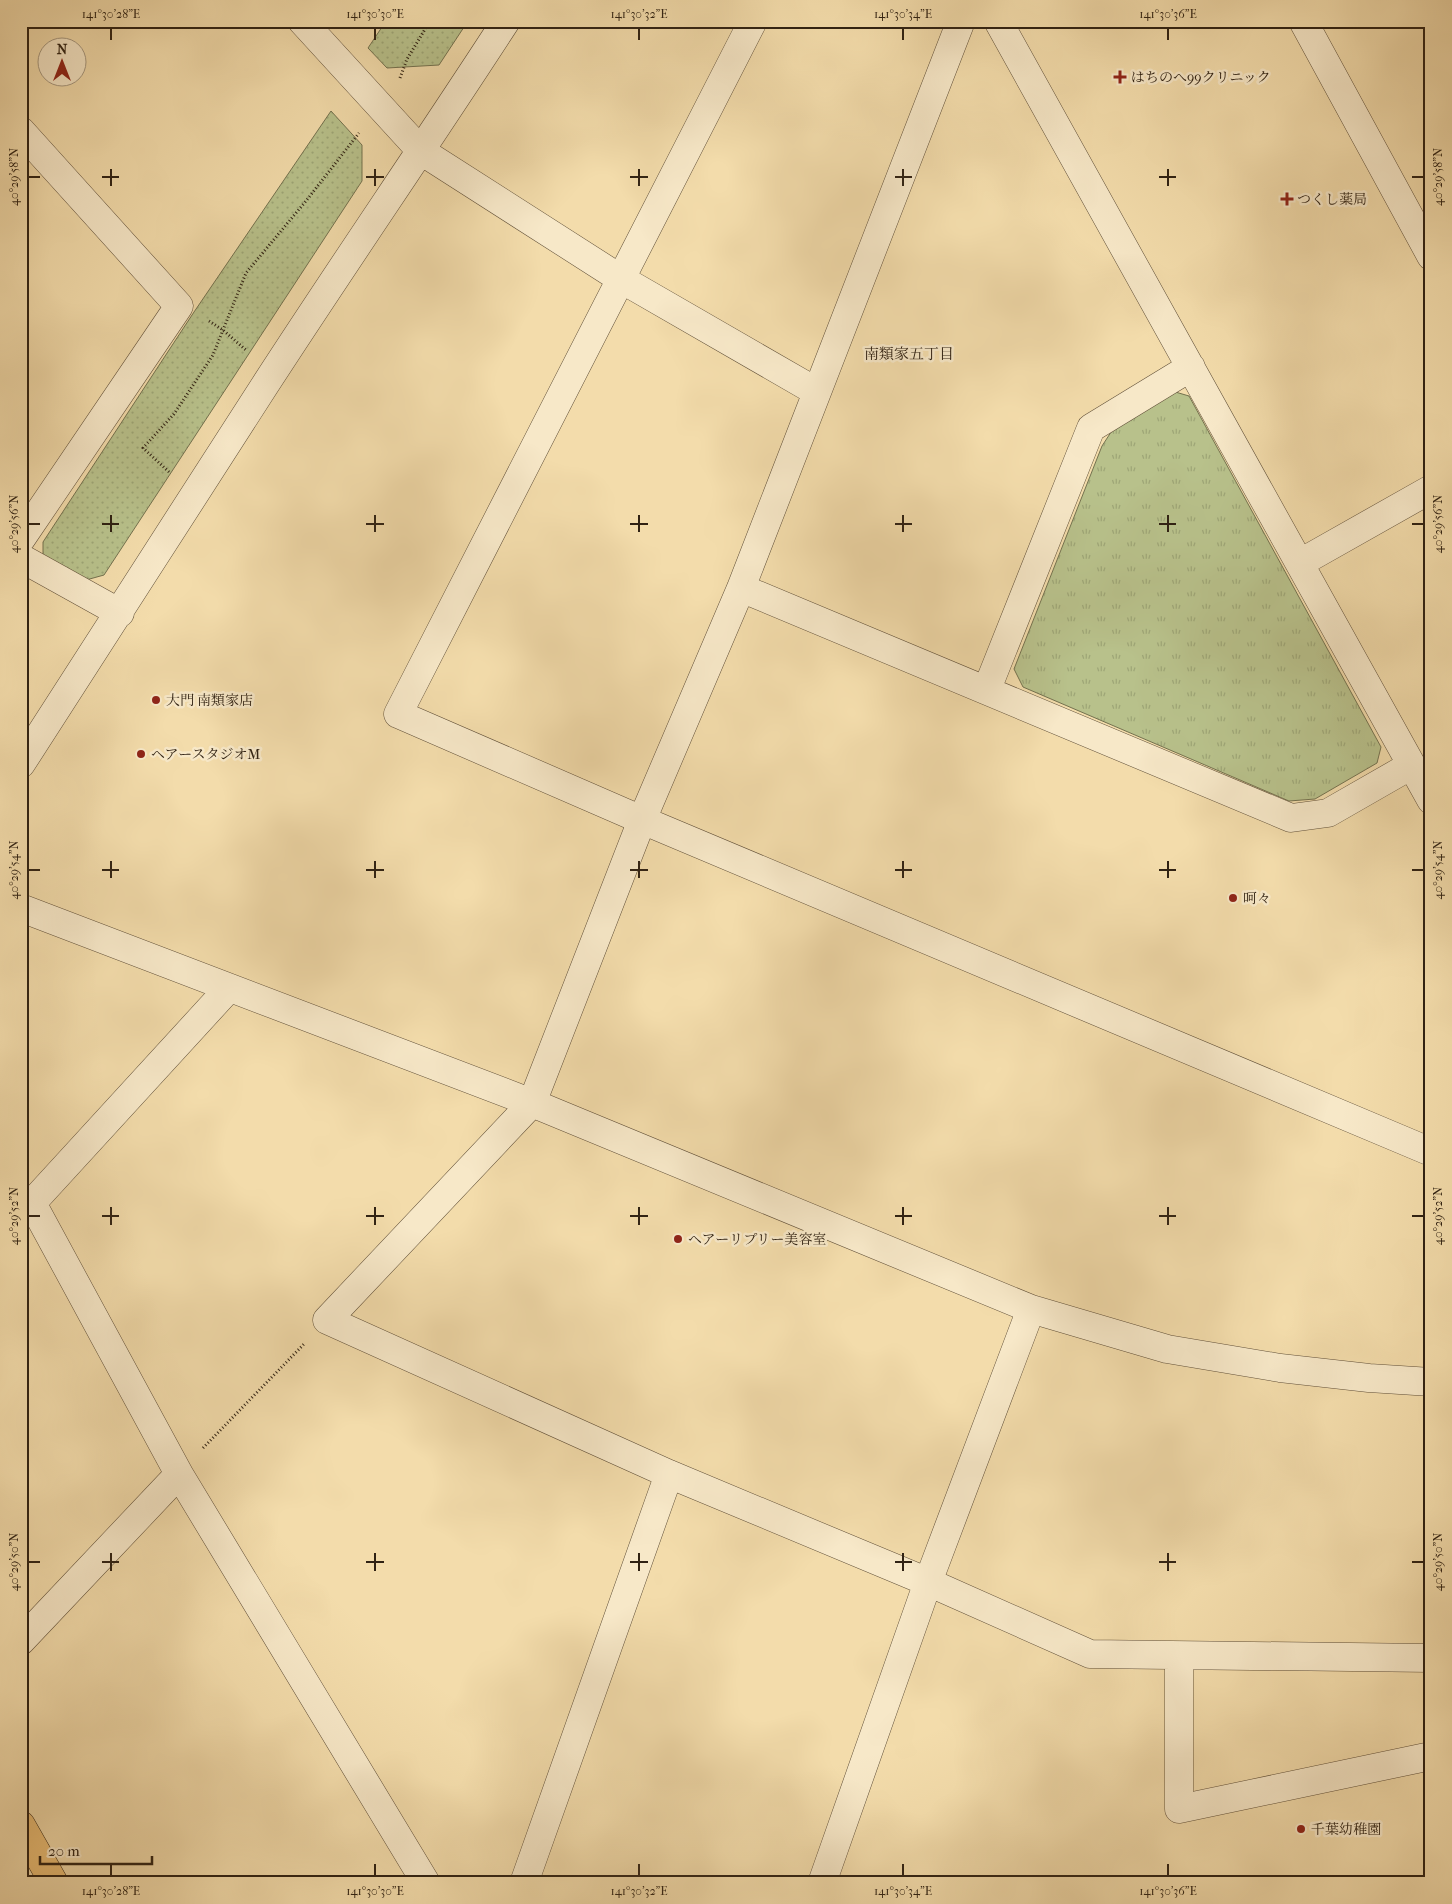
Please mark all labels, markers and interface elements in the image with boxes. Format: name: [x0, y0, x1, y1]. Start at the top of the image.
text: 141°30'28"E: [82, 7, 140, 21]
text: 141°30'30"E: [346, 7, 404, 21]
text: 141°30'32"E: [610, 7, 668, 21]
text: 141°30'34"E: [874, 7, 932, 21]
text: 141°30'36"E: [1139, 7, 1197, 21]
north arrow: [38, 38, 88, 88]
text: N: [57, 41, 68, 58]
place label: はちのへ99クリニック: [1131, 69, 1271, 86]
marker: はちのへ99クリニック: [1113, 70, 1127, 84]
text: 40°29'58"N: [7, 148, 21, 206]
text: 40°29'58"N: [1431, 148, 1445, 206]
place label: つくし薬局: [1297, 191, 1367, 208]
marker: つくし薬局: [1281, 193, 1293, 205]
district label: 南類家五丁目: [864, 345, 954, 363]
text: 40°29'56"N: [7, 495, 21, 553]
text: 40°29'56"N: [1431, 495, 1445, 553]
place label: 大門 南類家店: [166, 692, 253, 709]
marker: 大門 南類家店: [150, 694, 162, 706]
place label: ヘアースタジオM: [151, 746, 260, 763]
marker: ヘアースタジオM: [135, 748, 147, 760]
text: 40°29'54"N: [7, 840, 21, 900]
text: 40°29'54"N: [1431, 840, 1445, 900]
place label: 呵々: [1243, 890, 1271, 907]
marker: 呵々: [1227, 892, 1239, 904]
text: 40°29'52"N: [7, 1187, 21, 1245]
text: 40°29'52"N: [1431, 1187, 1445, 1245]
place label: ヘアーリプリー美容室: [688, 1231, 827, 1248]
marker: ヘアーリプリー美容室: [672, 1233, 684, 1245]
text: 40°29'50"N: [7, 1533, 21, 1591]
text: 40°29'50"N: [1431, 1533, 1445, 1591]
place label: 千葉幼稚園: [1311, 1821, 1381, 1838]
marker: 千葉幼稚園: [1295, 1823, 1307, 1835]
scale bar: [40, 1834, 152, 1866]
text: 20 m: [48, 1842, 80, 1860]
text: 141°30'28"E: [82, 1884, 140, 1898]
text: 141°30'30"E: [346, 1884, 404, 1898]
text: 141°30'32"E: [610, 1884, 668, 1898]
text: 141°30'34"E: [874, 1884, 932, 1898]
text: 141°30'36"E: [1139, 1884, 1197, 1898]

